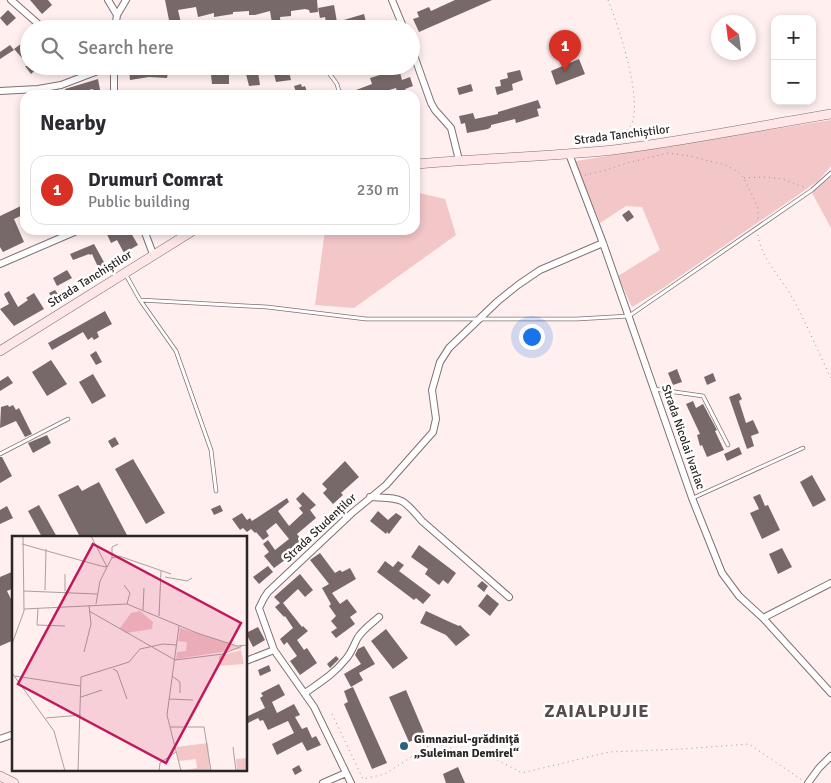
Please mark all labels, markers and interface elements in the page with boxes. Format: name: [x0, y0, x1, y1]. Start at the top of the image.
north arrow: [711, 15, 756, 60]
map controls: [771, 15, 816, 105]
button: +: [771, 15, 816, 60]
search box: [20, 20, 420, 75]
pin: 1: [549, 30, 581, 71]
icon: search: [38, 34, 66, 62]
text: Search here: [78, 36, 174, 60]
button: −: [771, 60, 816, 105]
text: Nearby: [40, 110, 106, 136]
street label: Strada Tanchiștilor: [573, 122, 671, 148]
text: Drumuri Comrat: [88, 168, 223, 192]
text: 1: [53, 180, 61, 200]
text: 230 m: [357, 180, 399, 200]
text: Public building: [88, 192, 190, 212]
street label: Strada Tanchiștilor: [45, 247, 135, 311]
your location: [519, 324, 545, 350]
street label: Strada Nicolai Ivarlac: [658, 383, 708, 492]
street label: Strada Studenților: [280, 490, 360, 566]
inset map: [12, 536, 248, 770]
district label: ZAIALPUJIE: [544, 700, 650, 722]
place label: Gimnaziul-grădiniţă „Suleiman Demirel“: [414, 732, 520, 761]
marker: Gimnaziul-grădiniţă „Suleiman Demirel“: [398, 740, 410, 752]

